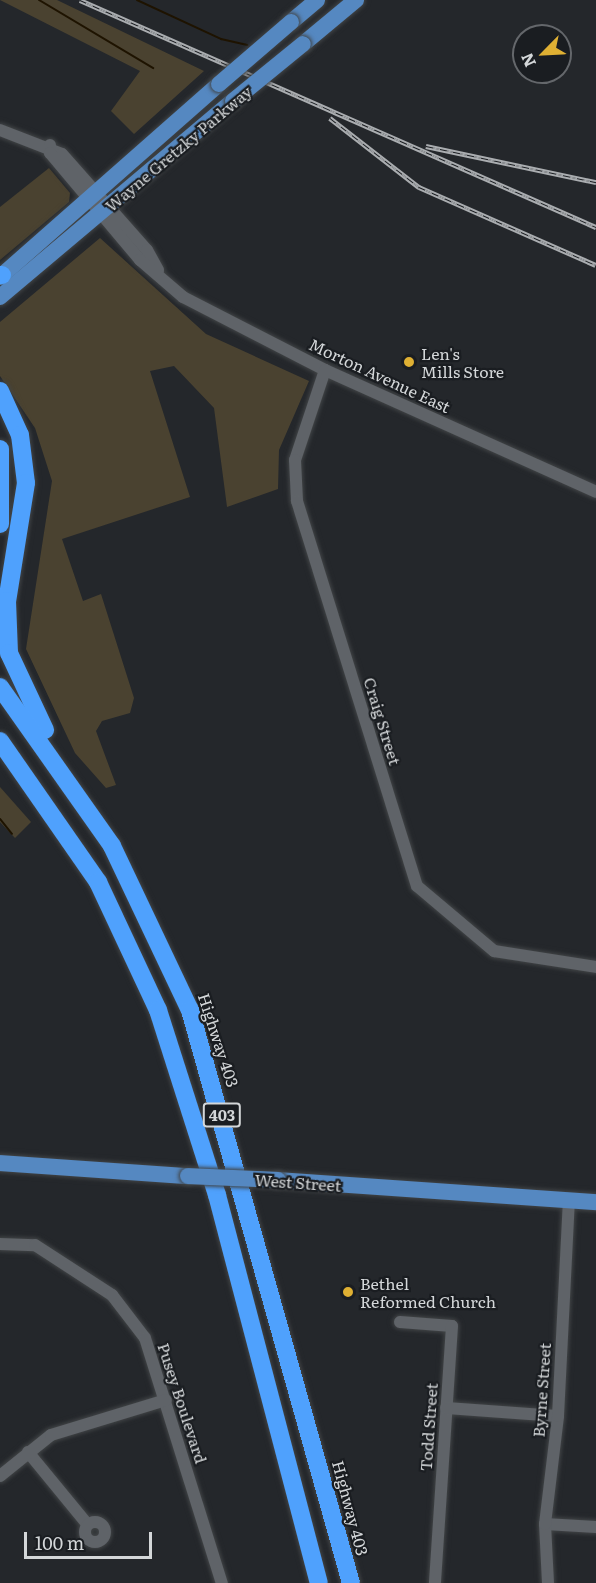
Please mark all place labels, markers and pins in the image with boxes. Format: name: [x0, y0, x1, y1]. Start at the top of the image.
place label: Len's Mills Store: [421, 343, 504, 381]
marker: Len's Mills Store: [402, 355, 416, 369]
place label: Bethel Reformed Church: [360, 1273, 496, 1311]
marker: Bethel Reformed Church: [341, 1285, 355, 1299]

